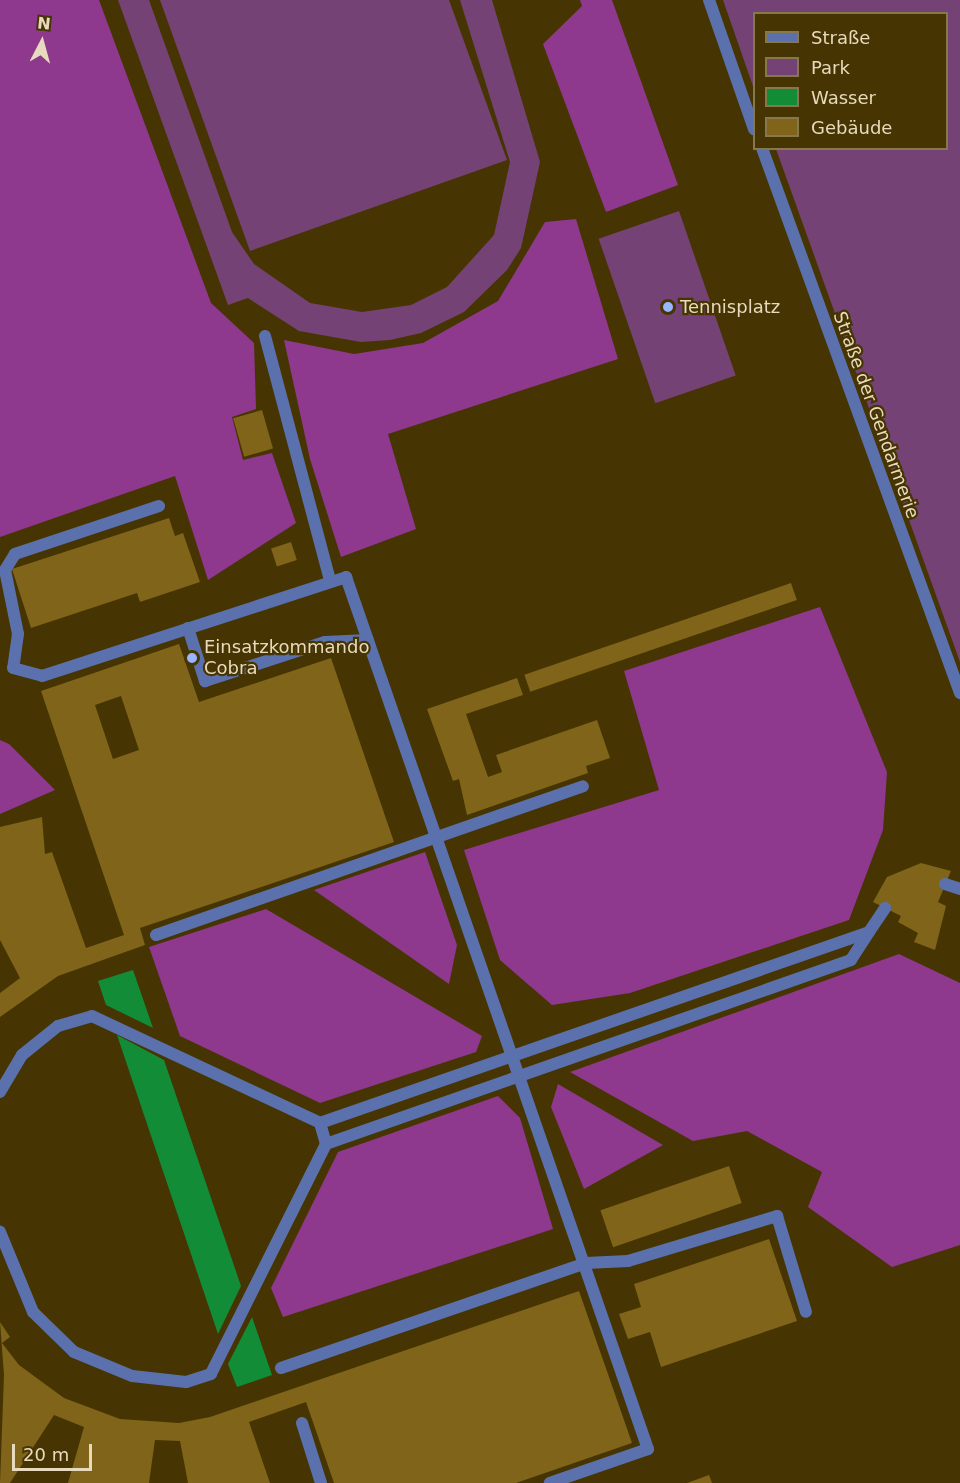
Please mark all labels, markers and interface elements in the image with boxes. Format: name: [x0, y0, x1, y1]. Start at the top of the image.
north arrow: [12, 12, 72, 72]
legend: [753, 12, 948, 150]
text: N: [36, 13, 52, 34]
text: Straße: [811, 27, 870, 48]
text: Park: [811, 57, 850, 78]
text: Wasser: [811, 87, 876, 108]
text: Gebäude: [811, 117, 892, 138]
place label: Tennisplatz: [680, 296, 780, 318]
marker: Tennisplatz: [661, 300, 675, 314]
street label: Straße der Gendarmerie: [828, 309, 924, 521]
place label: Einsatzkommando Cobra: [204, 637, 369, 680]
marker: Einsatzkommando Cobra: [185, 651, 199, 665]
scale bar: [15, 1432, 94, 1470]
text: 20 m: [23, 1444, 69, 1465]

